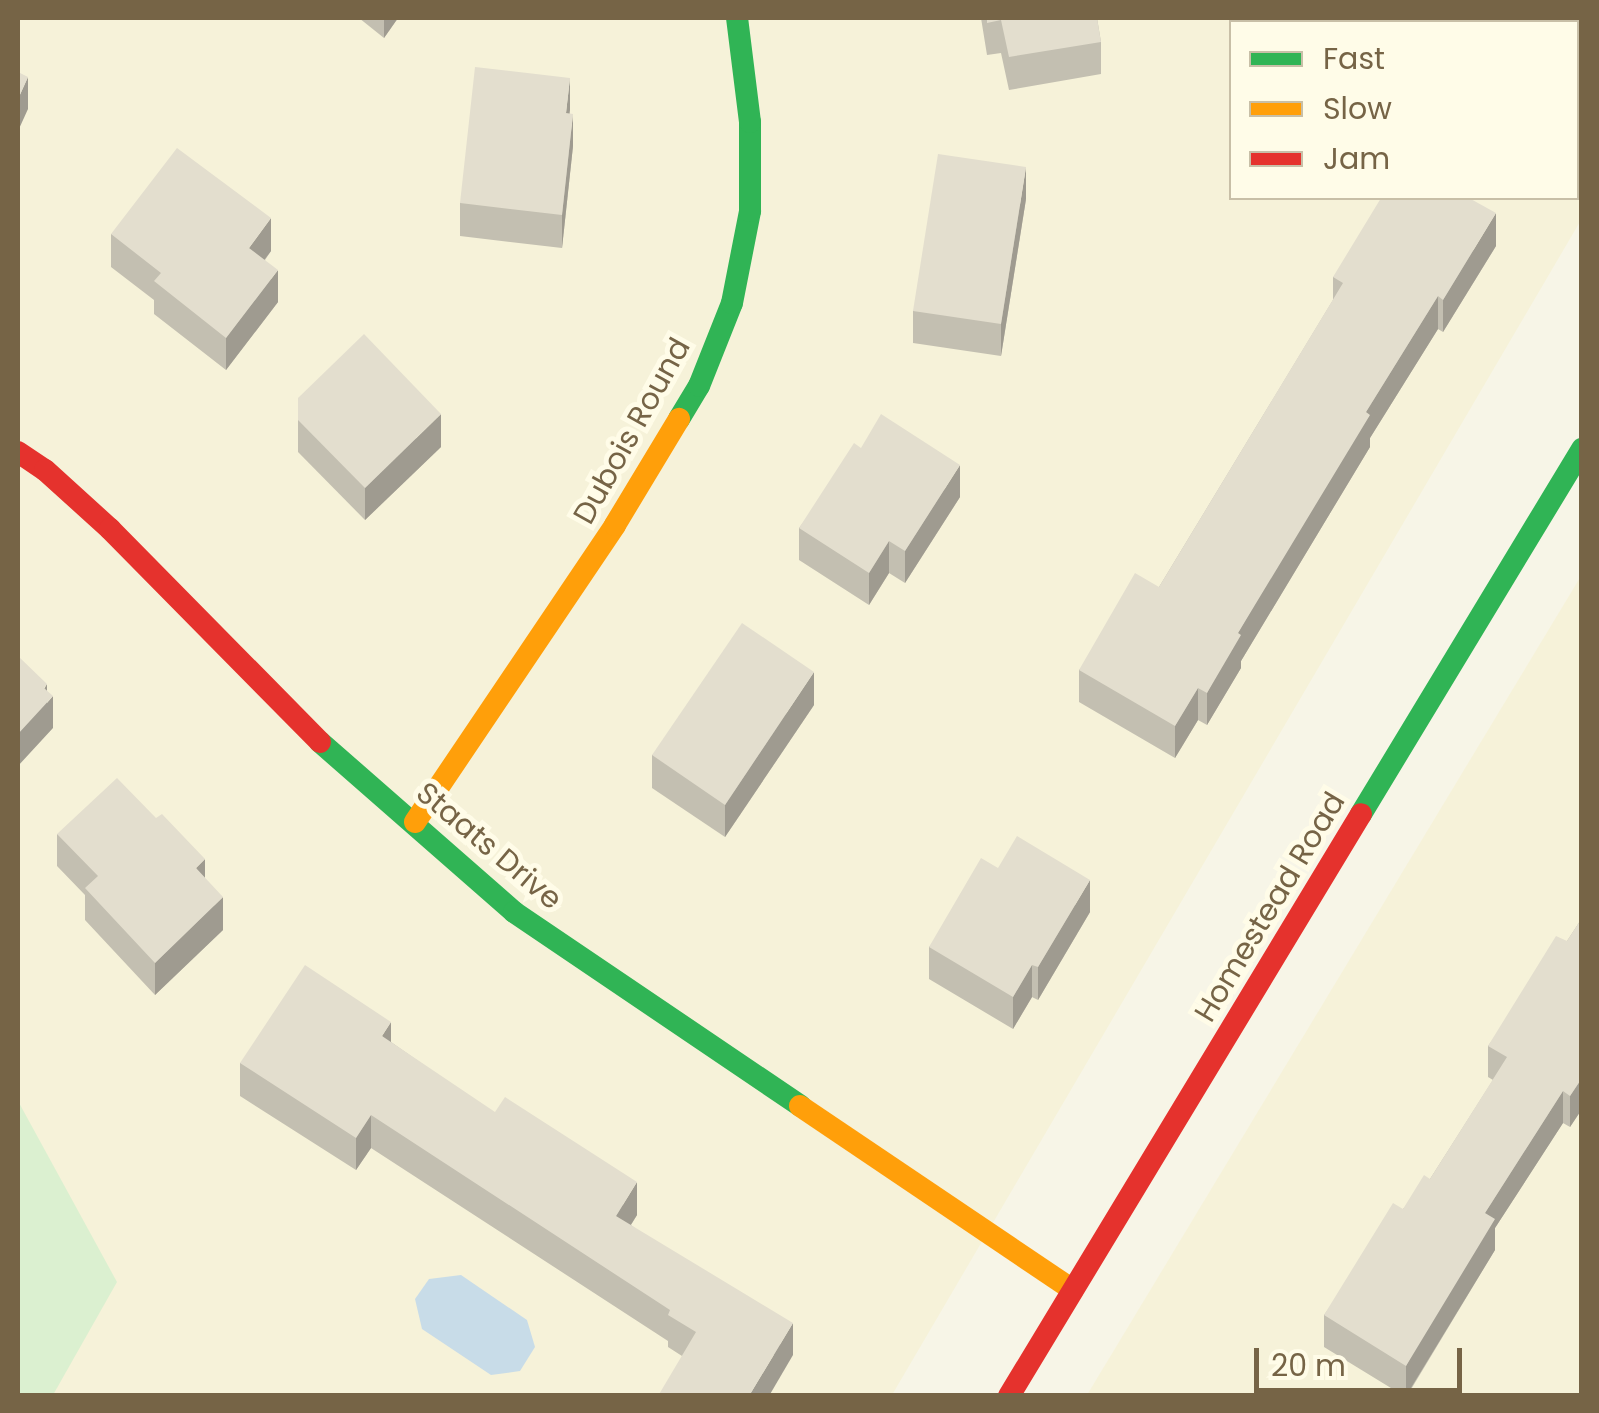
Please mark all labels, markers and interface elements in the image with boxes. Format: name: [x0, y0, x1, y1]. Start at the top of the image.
legend: [1229, 20, 1579, 200]
text: Fast: [1323, 37, 1385, 80]
text: Slow: [1323, 87, 1392, 130]
text: Jam: [1323, 137, 1390, 180]
street label: Dubois Round: [566, 332, 698, 530]
street label: Staats Drive: [409, 775, 569, 917]
street label: Homestead Road: [1187, 786, 1353, 1028]
scale bar: [1259, 1328, 1466, 1390]
text: 20 m: [1271, 1344, 1346, 1387]

